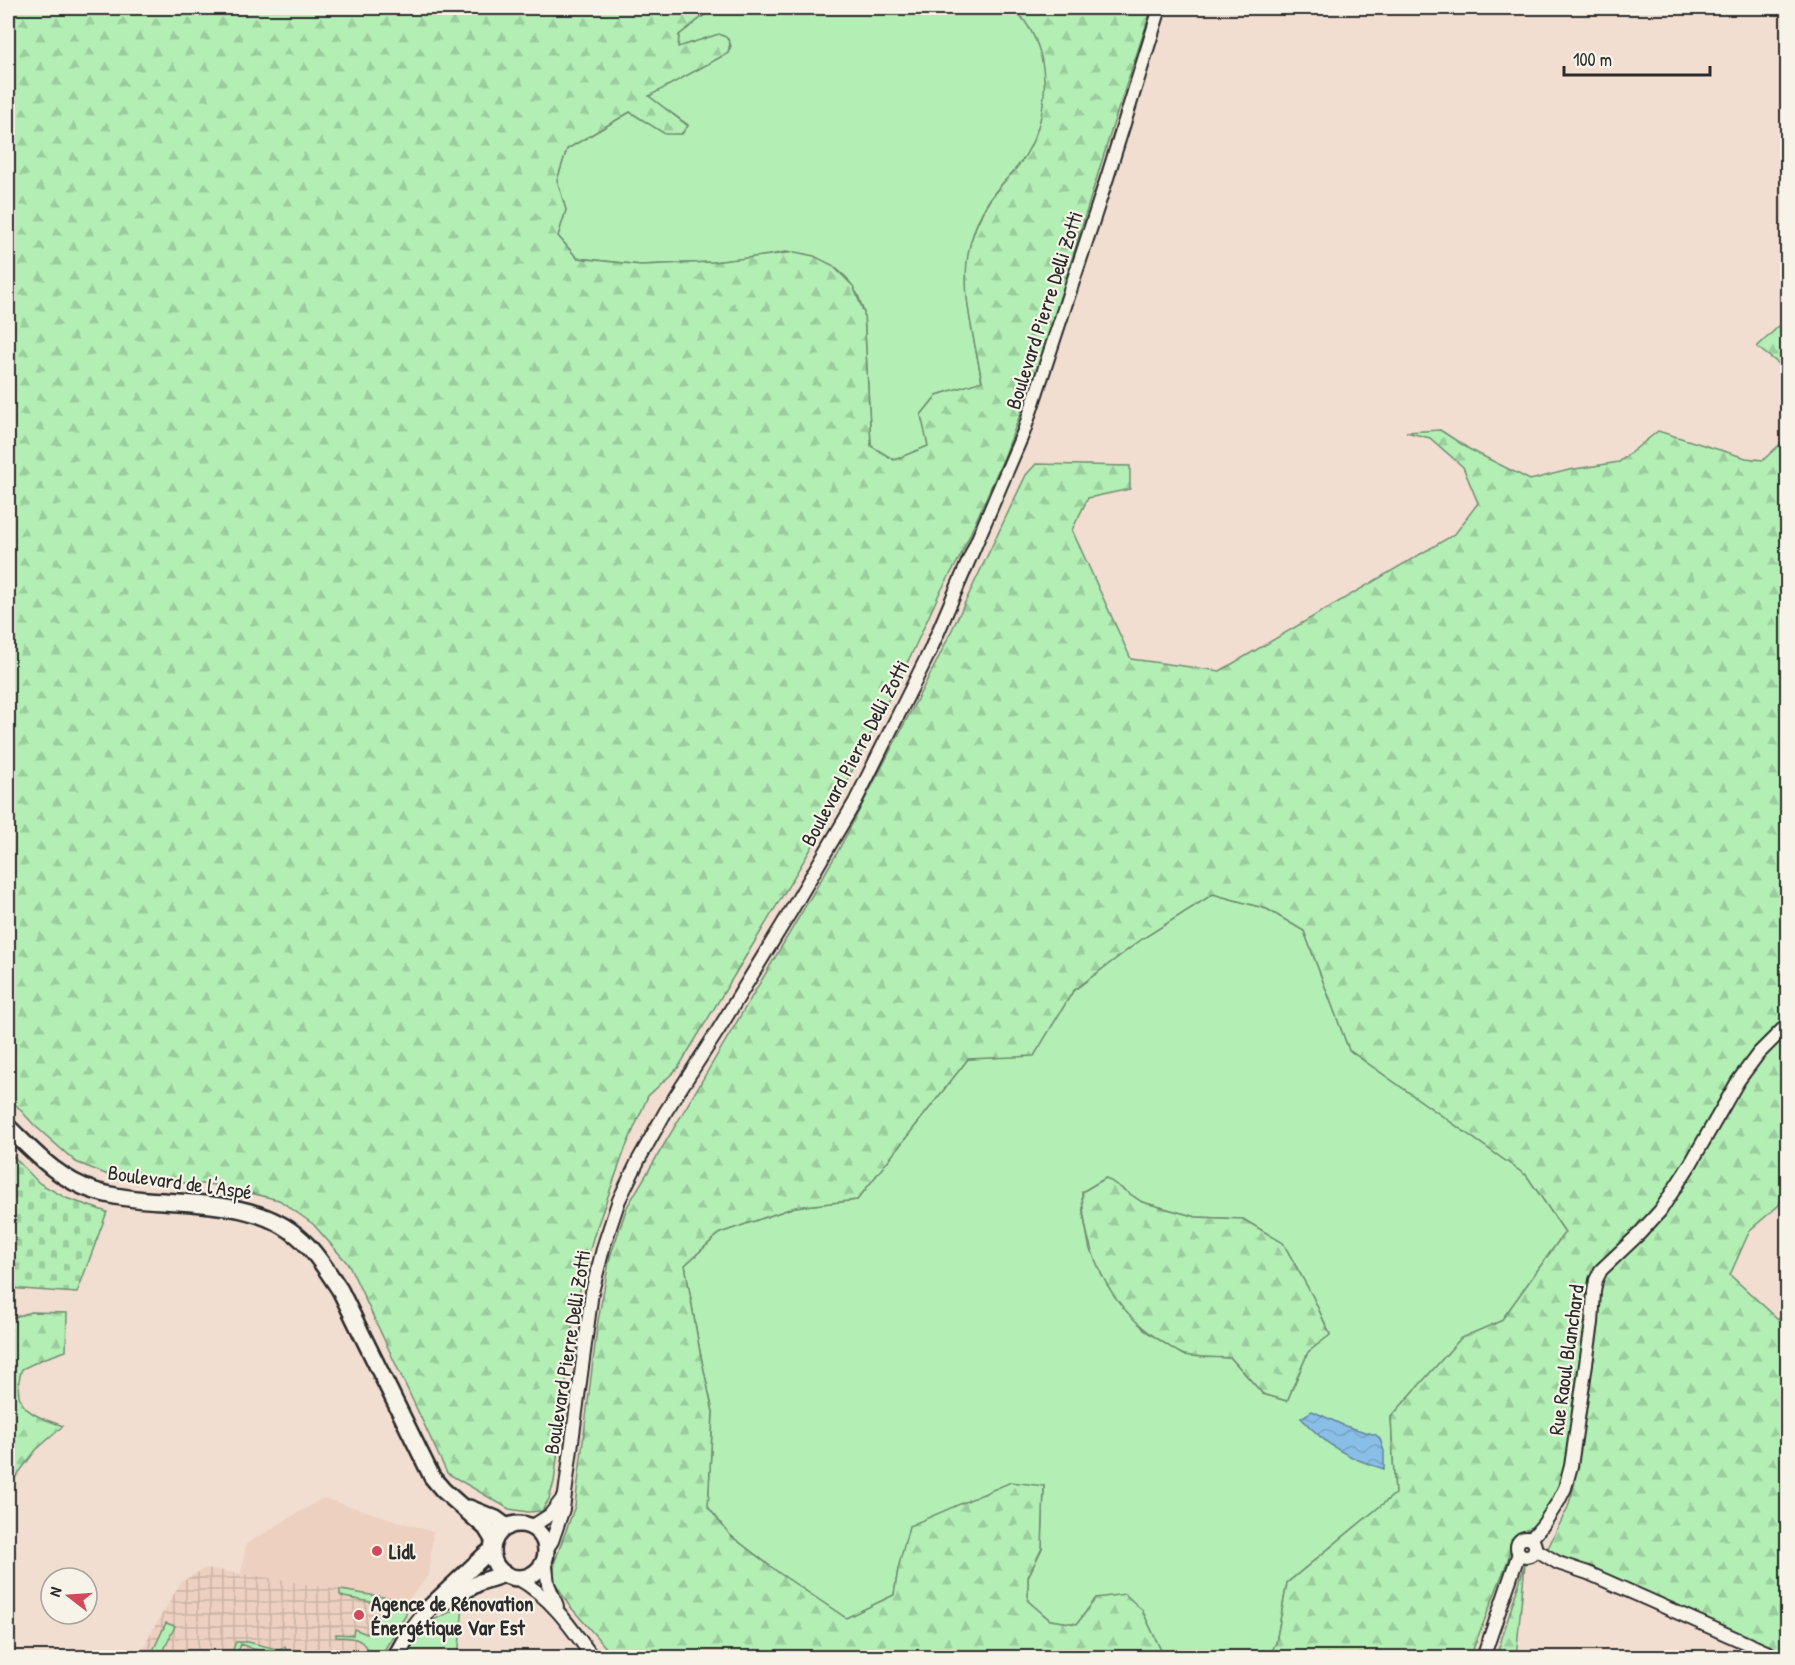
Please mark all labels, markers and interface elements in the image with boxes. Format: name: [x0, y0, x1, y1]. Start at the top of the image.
scale bar: [1564, 39, 1710, 77]
text: 100 m: [1573, 47, 1612, 72]
street label: Boulevard Pierre Delli Zotti: [998, 207, 1090, 413]
street label: Boulevard Pierre Delli Zotti: [794, 655, 916, 851]
street label: Boulevard de l'Aspé: [106, 1158, 254, 1206]
street label: Boulevard Pierre Delli Zotti: [536, 1248, 598, 1456]
street label: Rue Raoul Blanchard: [1541, 1283, 1591, 1437]
place label: Lidl: [389, 1537, 416, 1566]
marker: Lidl: [370, 1544, 384, 1558]
north arrow: [39, 1566, 99, 1626]
text: N: [43, 1584, 67, 1599]
place label: Agence de Rénovation Énergétique Var Est: [371, 1589, 534, 1643]
marker: Agence de Rénovation Énergétique Var Est: [352, 1608, 366, 1622]

